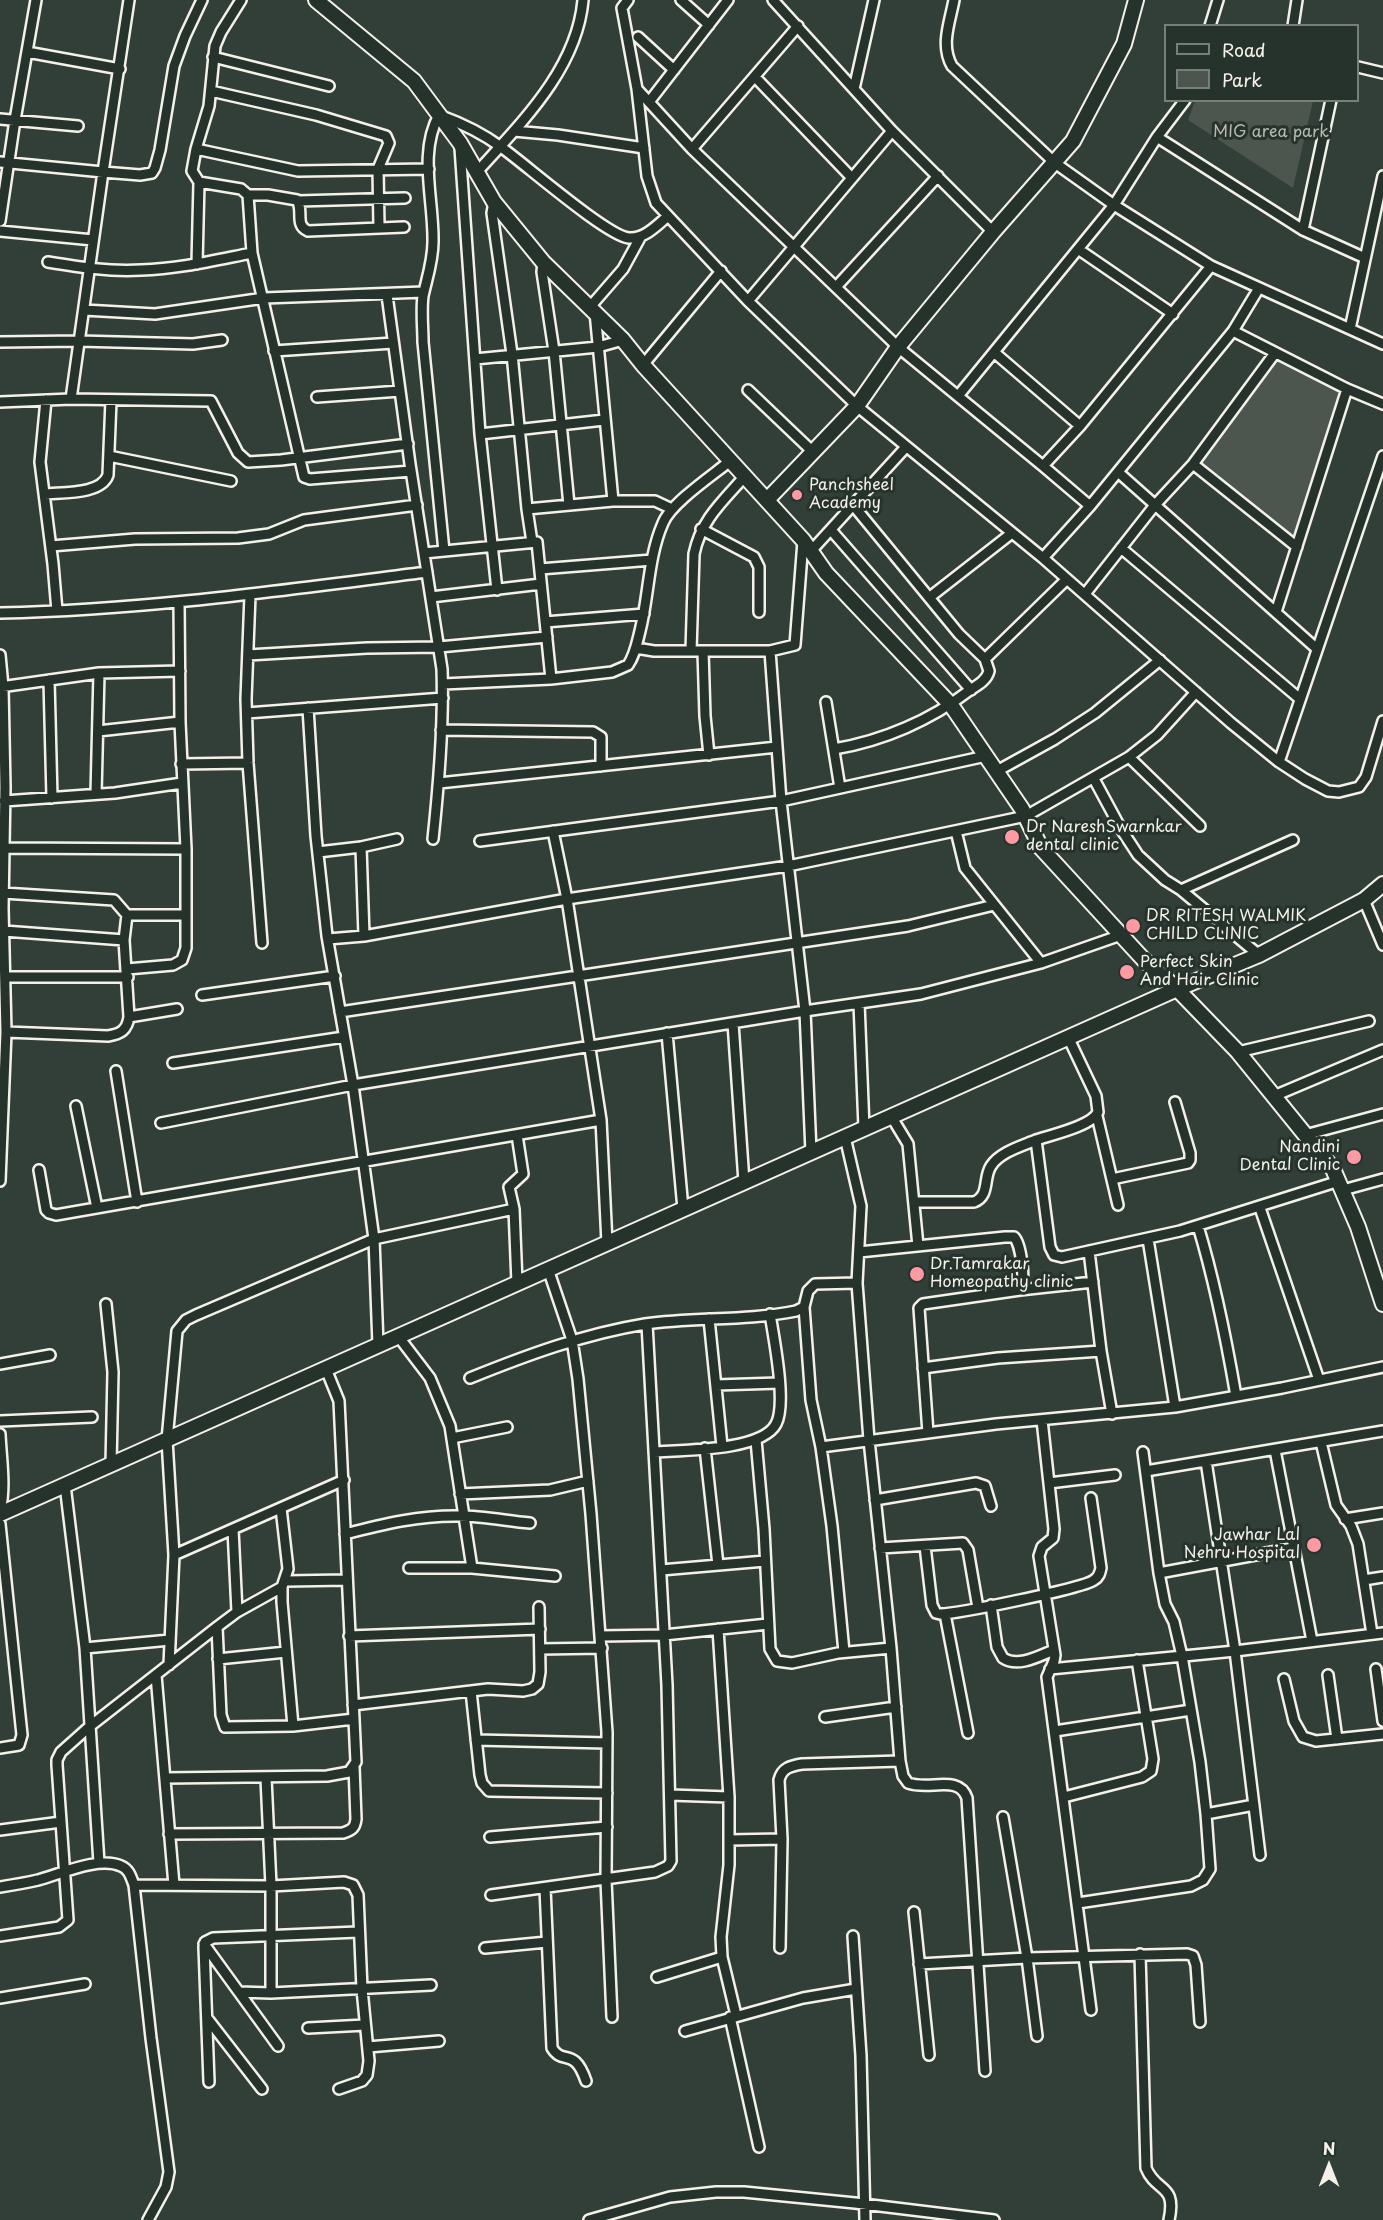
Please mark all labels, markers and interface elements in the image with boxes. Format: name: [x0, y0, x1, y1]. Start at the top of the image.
legend: [1164, 24, 1359, 102]
text: Road: [1222, 36, 1266, 63]
text: Park: [1222, 66, 1262, 93]
park label: MIG area park: [1213, 123, 1329, 143]
place label: Panchsheel Academy: [809, 476, 894, 514]
marker: Panchsheel Academy: [790, 488, 804, 502]
place label: Dr NareshSwarnkar dental clinic: [1026, 818, 1182, 856]
marker: Dr NareshSwarnkar dental clinic: [1003, 828, 1021, 846]
place label: DR RITESH WALMIK CHILD CLINIC: [1146, 907, 1306, 945]
marker: DR RITESH WALMIK CHILD CLINIC: [1124, 917, 1142, 935]
place label: Perfect Skin And Hair Clinic: [1140, 953, 1259, 991]
marker: Perfect Skin And Hair Clinic: [1118, 963, 1136, 981]
place label: Nandini Dental Clinic: [1239, 1138, 1340, 1176]
marker: Nandini Dental Clinic: [1345, 1148, 1363, 1166]
place label: Dr.Tamrakar Homeopathy clinic: [930, 1255, 1073, 1293]
marker: Dr.Tamrakar Homeopathy clinic: [908, 1265, 926, 1283]
place label: Jawhar Lal Nehru Hospital: [1184, 1526, 1300, 1564]
marker: Jawhar Lal Nehru Hospital: [1305, 1536, 1323, 1554]
north arrow: [1299, 2136, 1359, 2196]
text: N: [1323, 2136, 1335, 2160]

